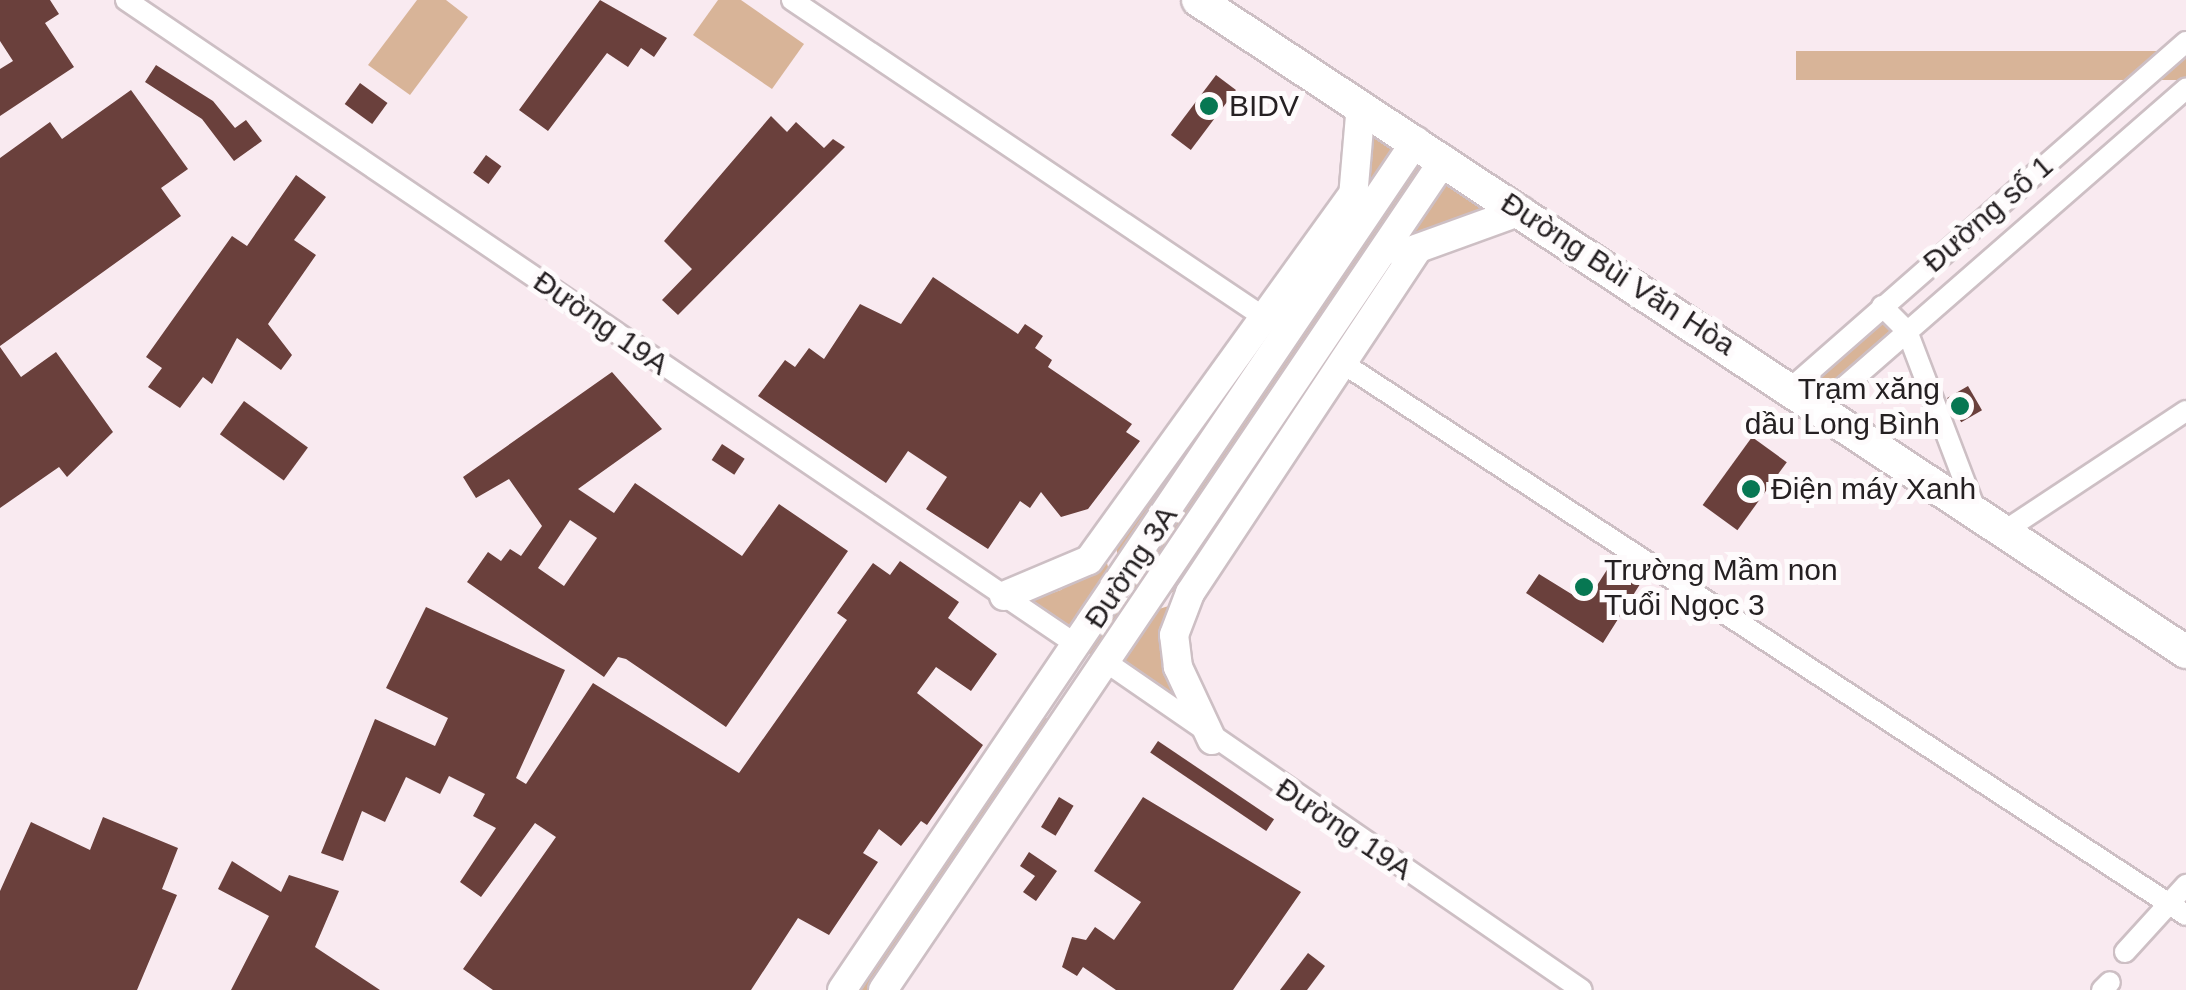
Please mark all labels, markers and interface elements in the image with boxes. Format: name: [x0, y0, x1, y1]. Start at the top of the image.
place label: BIDV: [1229, 88, 1299, 124]
marker: BIDV: [1198, 95, 1220, 117]
street label: Đường số 1: [1916, 148, 2060, 280]
street label: Đường Bùi Văn Hòa: [1494, 185, 1742, 363]
street label: Đường 19A: [527, 263, 675, 383]
place label: Trạm xăng dầu Long Bình: [1745, 371, 1940, 442]
marker: Trạm xăng dầu Long Bình: [1949, 395, 1971, 417]
place label: Điện máy Xanh: [1771, 471, 1976, 507]
marker: Điện máy Xanh: [1740, 478, 1762, 500]
street label: Đường 3A: [1077, 499, 1185, 635]
place label: Trường Mầm non Tuổi Ngọc 3: [1604, 552, 1838, 622]
marker: Trường Mầm non Tuổi Ngọc 3: [1573, 576, 1595, 598]
street label: Đường 19A: [1269, 770, 1419, 888]

